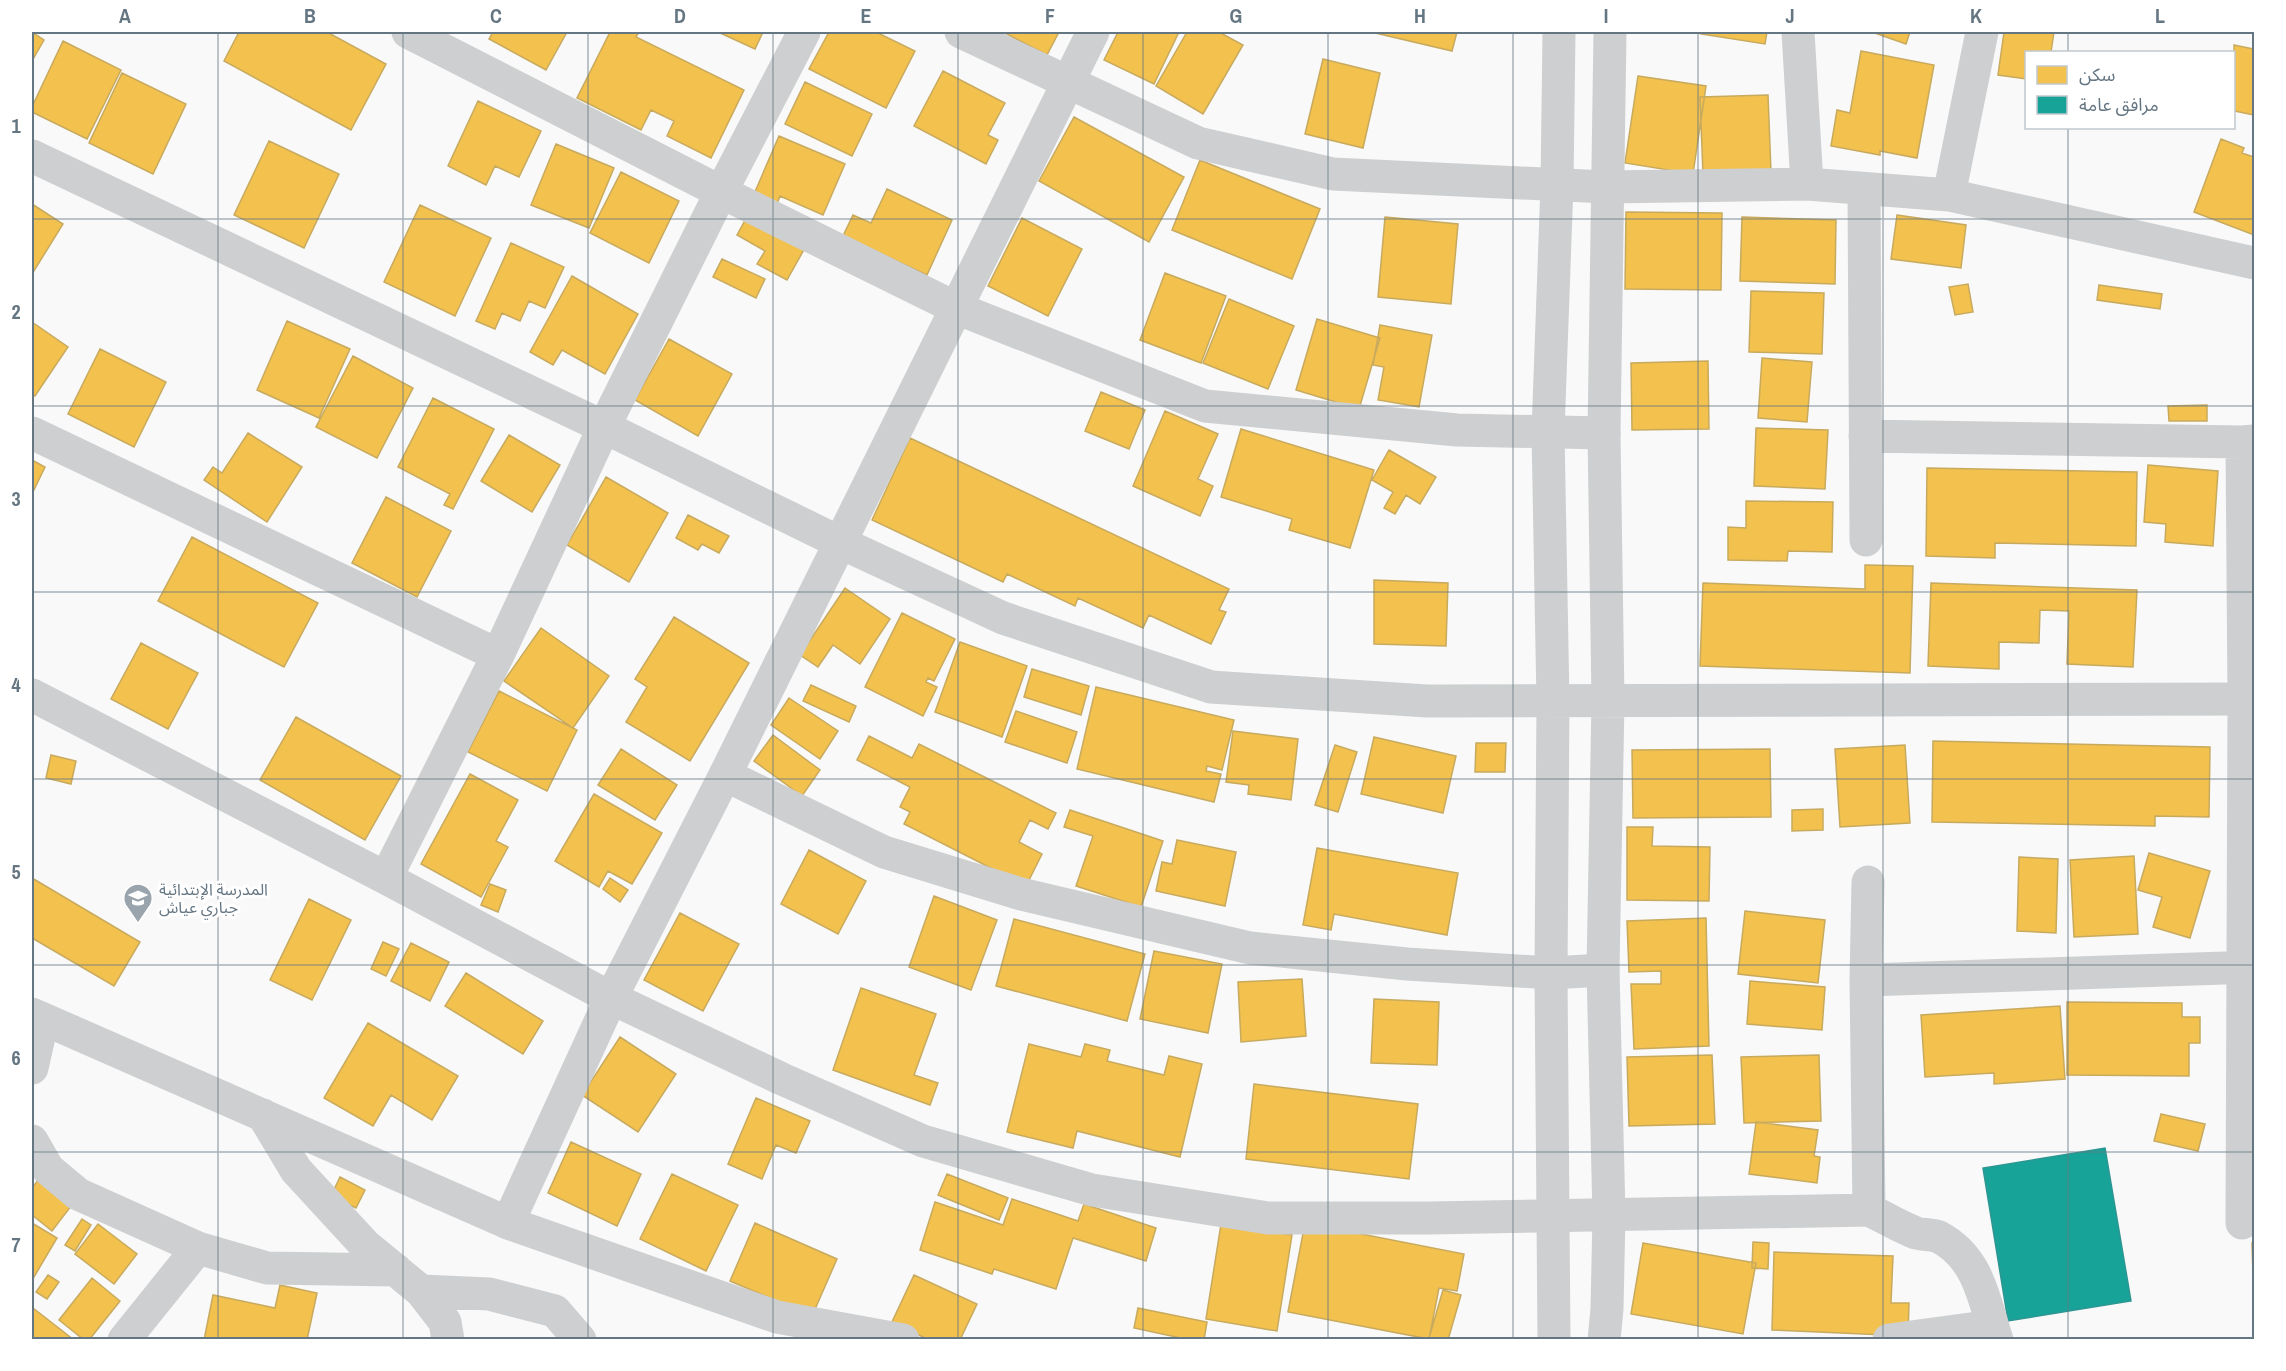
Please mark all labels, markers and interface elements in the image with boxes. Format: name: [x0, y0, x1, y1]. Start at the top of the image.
text: A: [119, 2, 131, 29]
text: B: [304, 2, 316, 29]
text: C: [490, 2, 502, 29]
text: D: [674, 2, 686, 29]
text: E: [861, 2, 872, 29]
text: F: [1045, 2, 1055, 29]
text: G: [1230, 2, 1242, 29]
text: H: [1414, 2, 1426, 29]
text: I: [1604, 2, 1608, 29]
text: J: [1785, 2, 1795, 29]
text: K: [1970, 2, 1982, 29]
text: L: [2155, 2, 2165, 29]
legend: [2025, 51, 2235, 129]
text: سكن: [2079, 62, 2115, 87]
text: مرافق عامة: [2079, 92, 2159, 117]
text: 1: [11, 112, 21, 139]
text: 2: [11, 298, 21, 325]
text: 3: [11, 485, 21, 512]
text: 4: [11, 671, 21, 698]
text: 5: [11, 858, 21, 885]
place label: المدرسة الإبتدائية جباري عياش: [159, 878, 268, 920]
school or university icon: المدرسة الإبتدائية جباري عياش: [122, 882, 154, 924]
text: 6: [11, 1044, 21, 1071]
text: 7: [11, 1231, 21, 1258]

